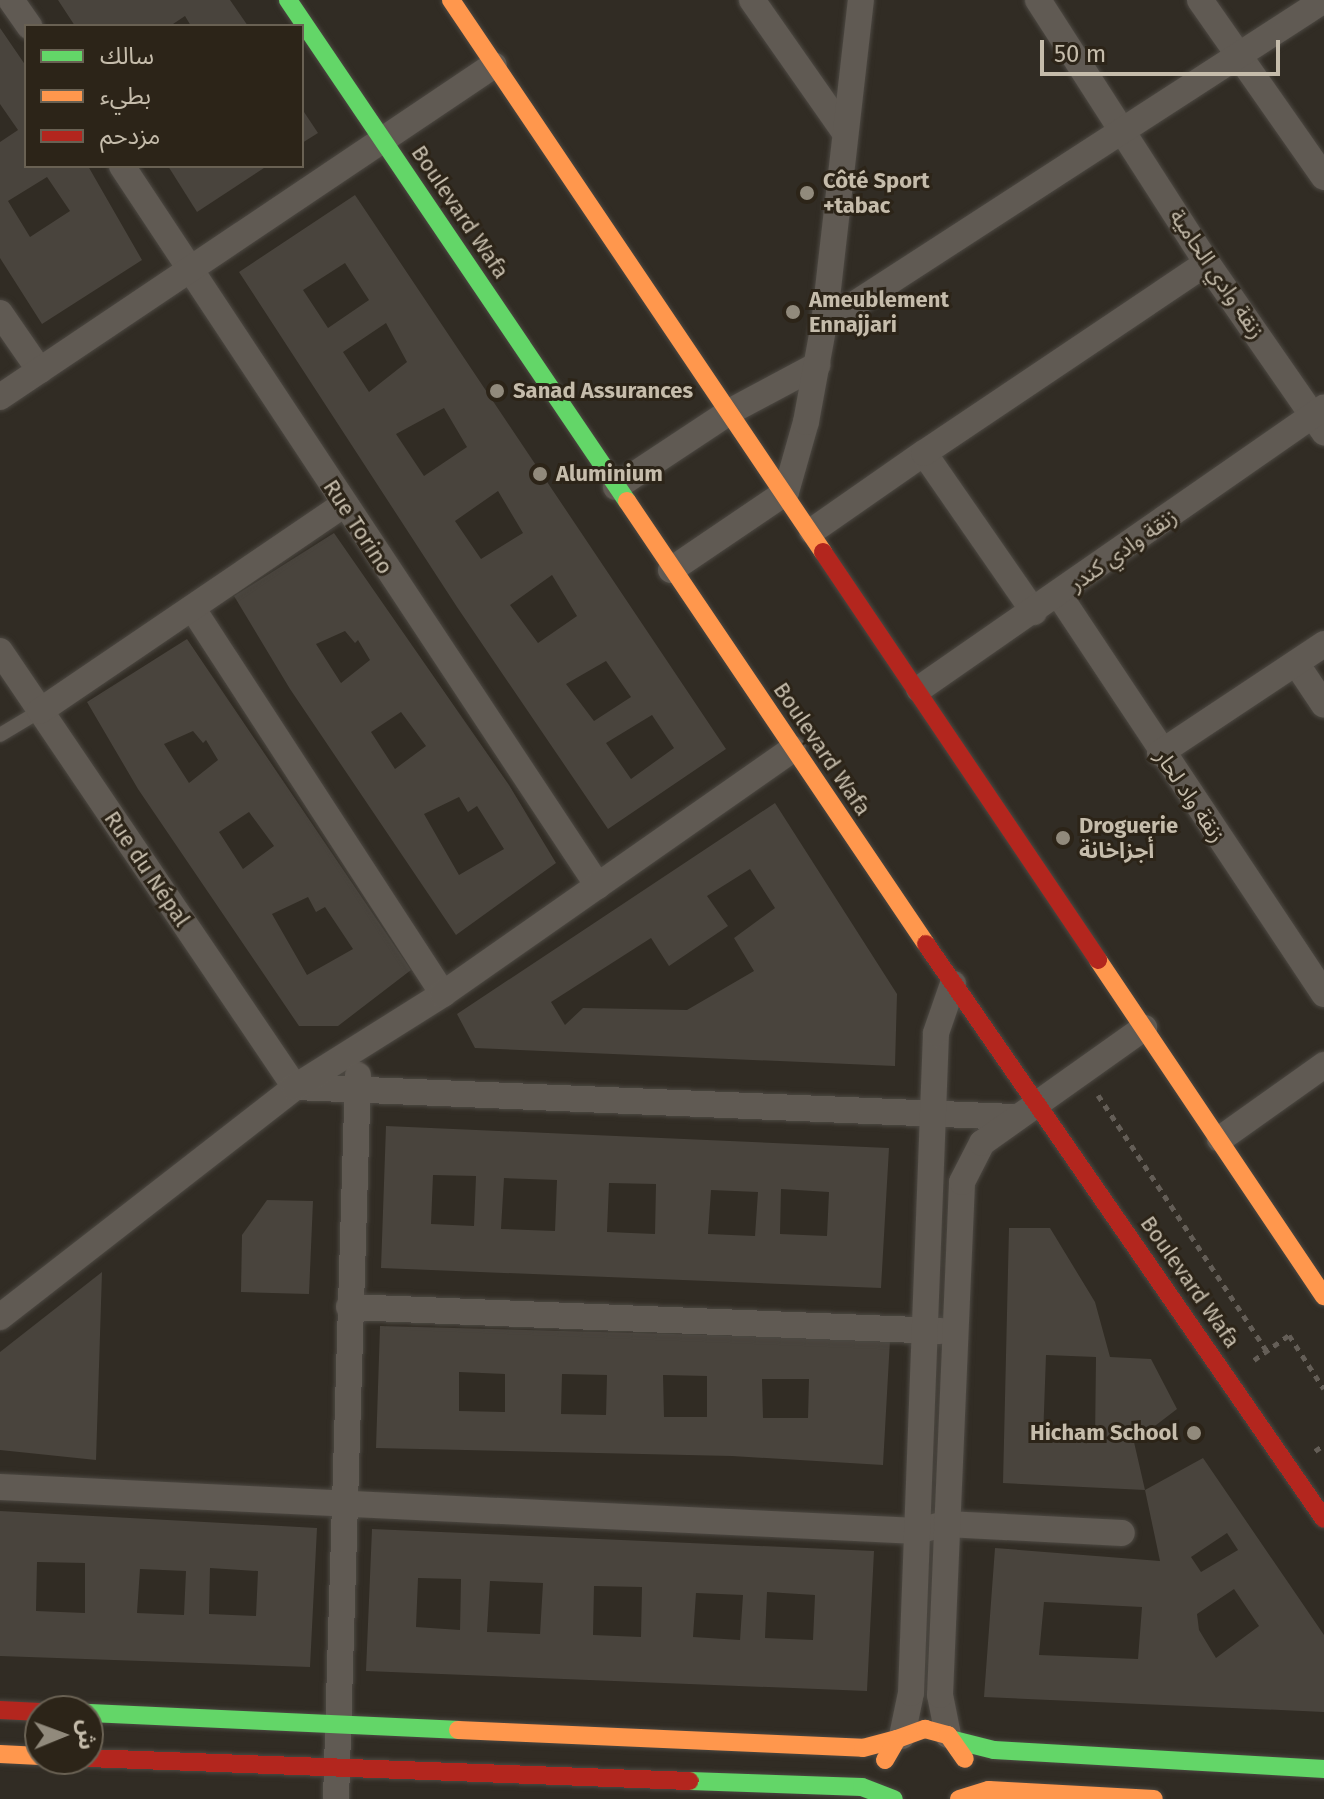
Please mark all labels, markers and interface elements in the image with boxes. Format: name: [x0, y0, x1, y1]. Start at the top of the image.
legend: [24, 24, 304, 168]
scale bar: [1044, 24, 1284, 74]
text: 50 m: [1054, 40, 1106, 68]
text: سالك: [100, 42, 154, 70]
text: بطيء: [100, 82, 151, 110]
text: مزدحم: [100, 122, 160, 150]
street label: Boulevard Wafa: [406, 140, 514, 284]
place label: Côté Sport +tabac: [823, 167, 929, 218]
marker: Côté Sport +tabac: [798, 184, 816, 202]
street label: زنقة وادي الحامية: [1164, 204, 1270, 344]
place label: Ameublement Ennajjari: [809, 286, 949, 338]
marker: Ameublement Ennajjari: [784, 303, 802, 321]
place label: Sanad Assurances: [513, 378, 693, 404]
marker: Sanad Assurances: [488, 382, 506, 400]
place label: Aluminium: [556, 461, 663, 487]
marker: Aluminium: [531, 465, 549, 483]
street label: Rue Torino: [318, 475, 398, 579]
street label: زنقة وادي كندر: [1064, 503, 1182, 597]
street label: Boulevard Wafa: [768, 677, 876, 821]
street label: زنقة واد لحار: [1149, 745, 1231, 847]
street label: Rue du Népal: [99, 806, 195, 932]
place label: Droguerie أجزاخانة: [1079, 812, 1178, 864]
marker: Droguerie أجزاخانة: [1054, 829, 1072, 847]
street label: Boulevard Wafa: [1135, 1211, 1245, 1353]
place label: Hicham School: [1030, 1420, 1178, 1446]
marker: Hicham School: [1185, 1424, 1203, 1442]
north arrow: [24, 1695, 104, 1775]
text: ش: [73, 1719, 100, 1750]

